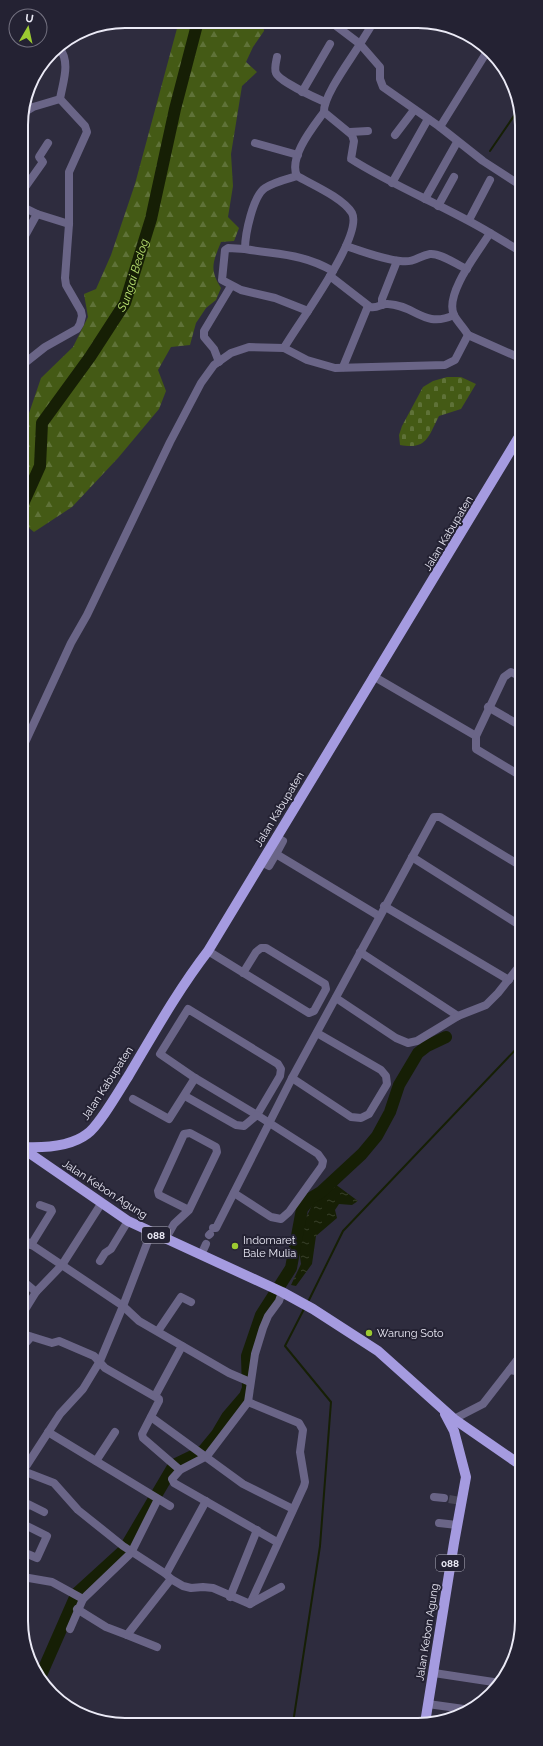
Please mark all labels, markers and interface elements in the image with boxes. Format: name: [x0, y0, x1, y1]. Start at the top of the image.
north arrow: [8, 8, 48, 48]
text: U: [24, 12, 35, 26]
water label: Sungai Bedog: [114, 237, 151, 315]
street label: Jalan Kabupaten: [421, 493, 476, 573]
street label: Jalan Kabupaten: [252, 769, 307, 849]
street label: Jalan Kabupaten: [79, 1044, 136, 1122]
street label: Jalan Kebon Agung: [60, 1157, 150, 1222]
road number: 088: [142, 1227, 170, 1243]
place label: Indomaret Bale Mulia: [243, 1234, 296, 1260]
marker: Indomaret Bale Mulia: [230, 1241, 240, 1251]
place label: Warung Soto: [377, 1327, 444, 1340]
marker: Warung Soto: [364, 1328, 374, 1338]
road number: 088: [436, 1555, 464, 1571]
street label: Jalan Kebon Agung: [413, 1582, 442, 1682]

